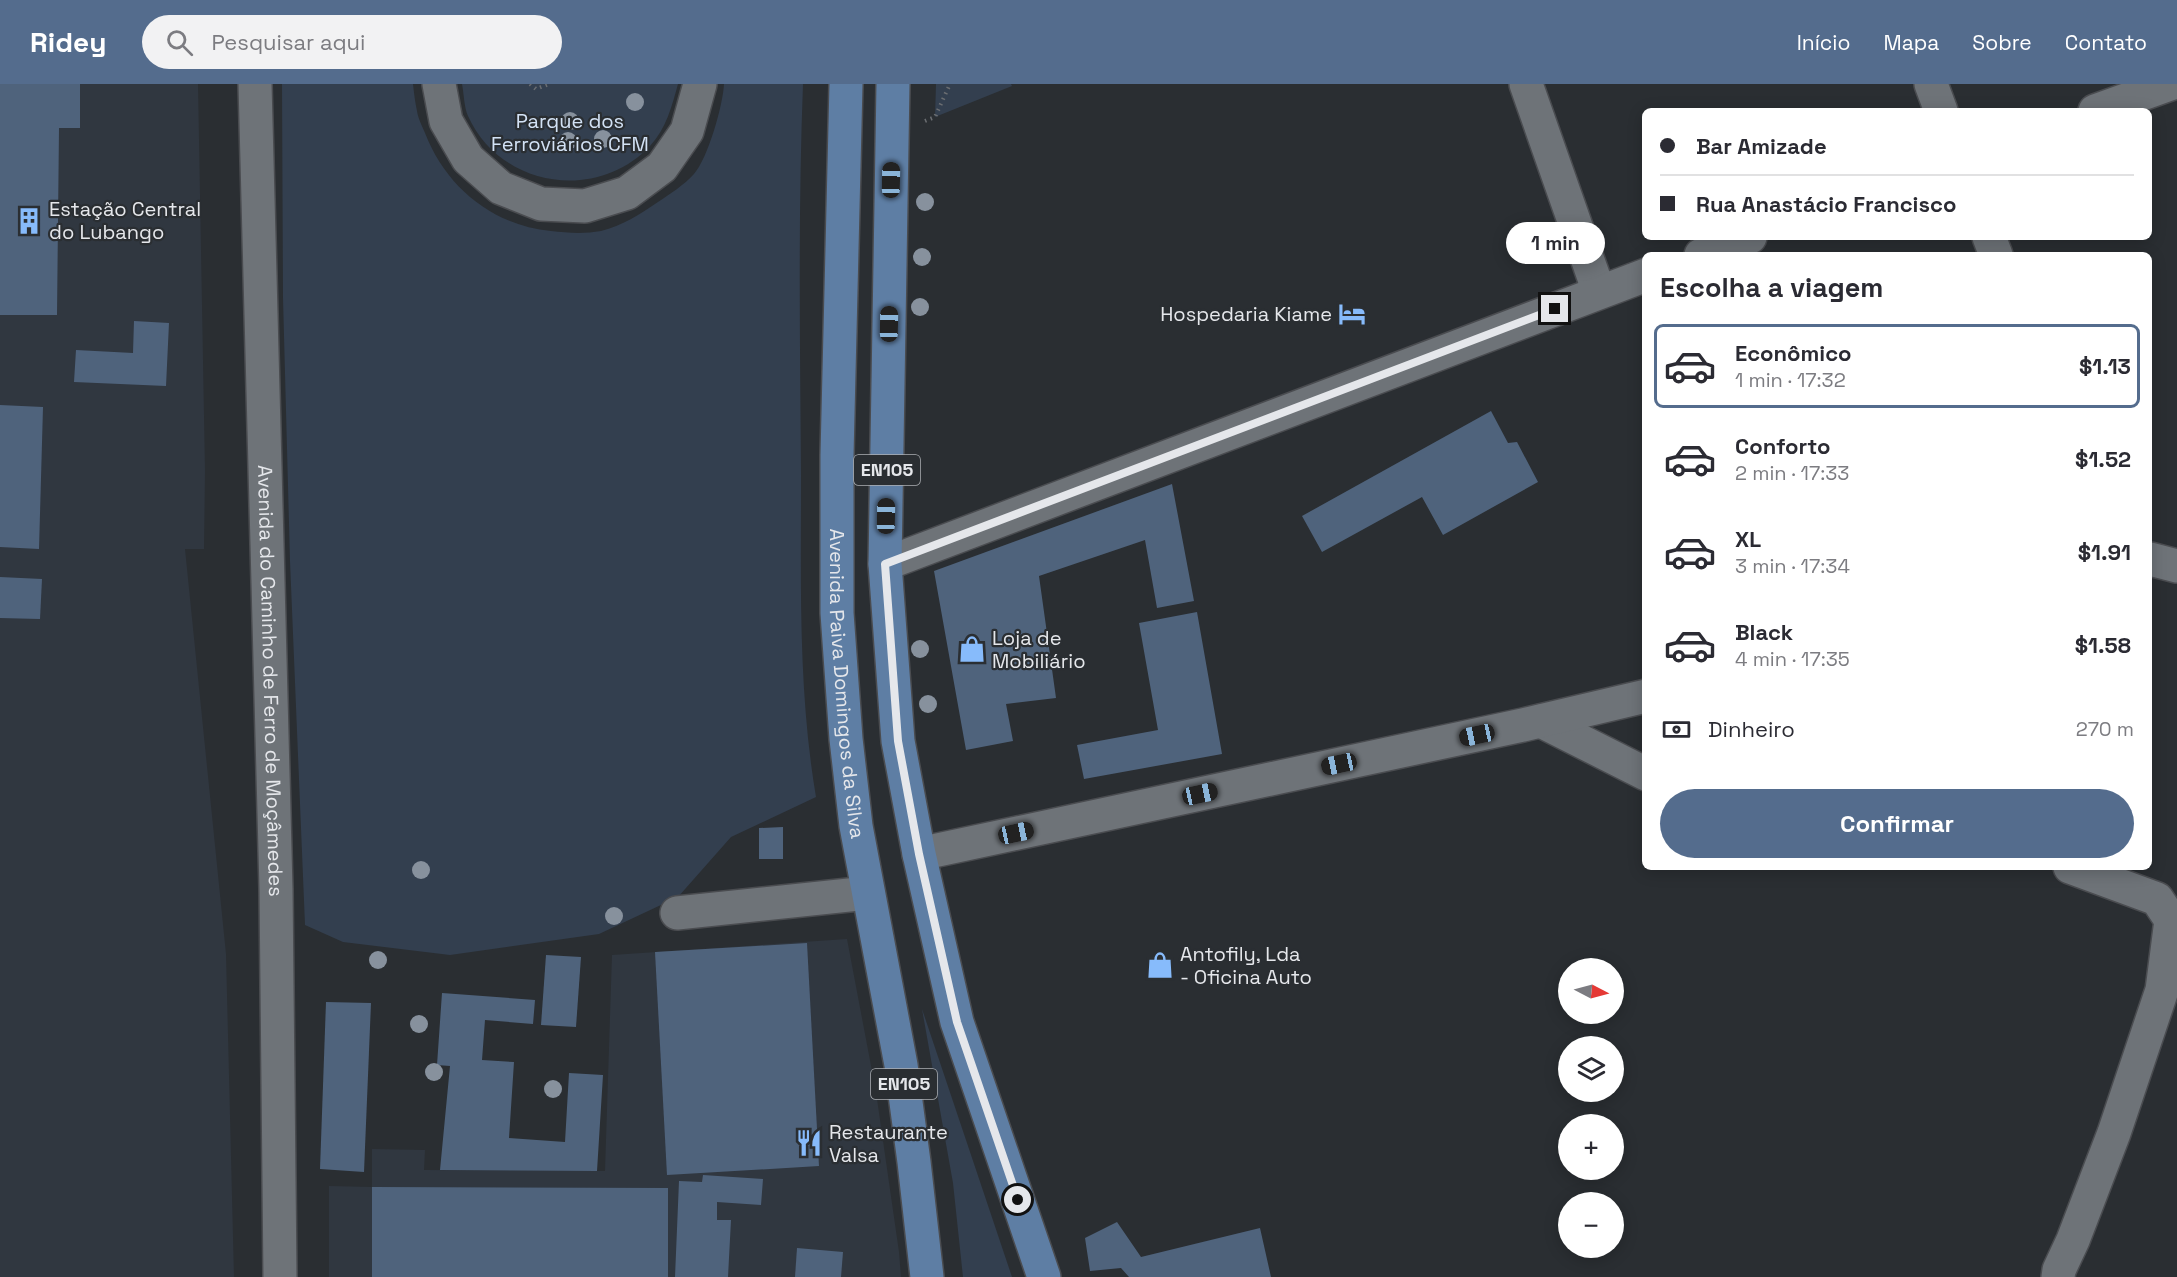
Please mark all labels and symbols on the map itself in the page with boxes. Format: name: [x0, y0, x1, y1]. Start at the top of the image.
park label: Parque dos Ferroviários CFM: [491, 108, 649, 157]
car: [882, 162, 900, 198]
place label: Estação Central do Lubango: [49, 196, 201, 245]
building icon: Estação Central do Lubango: [14, 206, 44, 236]
callout: 1 min: [1506, 222, 1604, 264]
route end: [1541, 295, 1568, 322]
hotel icon: Hospedaria Kiame: [1337, 299, 1367, 329]
place label: Hospedaria Kiame: [1160, 301, 1332, 327]
car: [880, 306, 898, 342]
road number: EN105: [854, 455, 920, 485]
street label: Avenida do Caminho de Ferro de Moçâmedes: [252, 464, 289, 897]
car: [877, 498, 895, 534]
street label: Avenida Paiva Domingos da Silva: [824, 528, 871, 841]
place label: Loja de Mobiliário: [992, 625, 1086, 674]
shop icon: Loja de Mobiliário: [957, 634, 987, 664]
car: [1458, 722, 1496, 748]
car: [1320, 751, 1358, 777]
car: [1181, 781, 1219, 807]
car: [997, 820, 1035, 846]
place label: Antofily, Lda - Oficina Auto: [1180, 941, 1312, 990]
shop icon: Antofily, Lda - Oficina Auto: [1145, 950, 1175, 980]
north arrow: [1558, 958, 1624, 1024]
road number: EN105: [871, 1069, 937, 1099]
place label: Restaurante Valsa: [829, 1119, 948, 1168]
restaurant icon: Restaurante Valsa: [794, 1128, 824, 1158]
route start: [1004, 1186, 1031, 1213]

